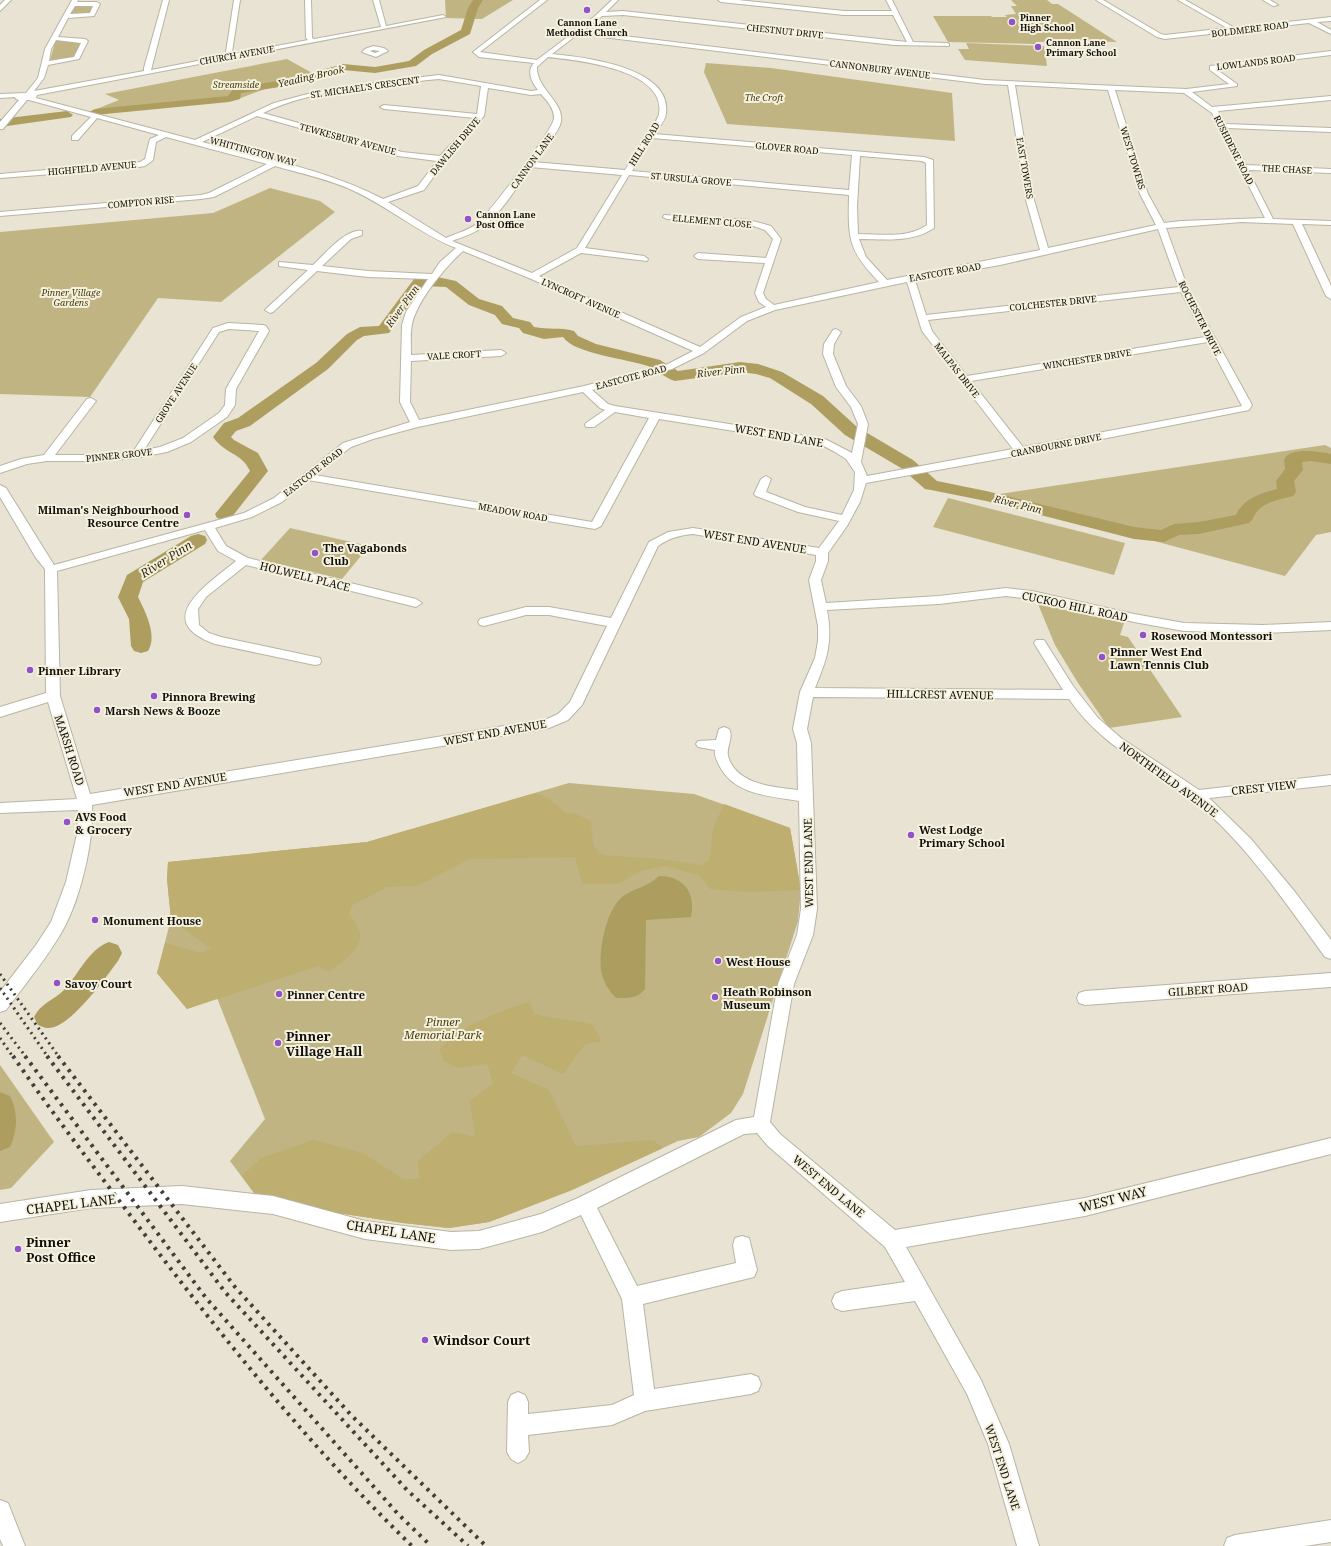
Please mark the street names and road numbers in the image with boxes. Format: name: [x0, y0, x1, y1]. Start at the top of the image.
street label: BOLDMERE ROAD: [1211, 18, 1290, 40]
street label: CHESTNUT DRIVE: [746, 21, 824, 42]
street label: CHURCH AVENUE: [198, 42, 276, 68]
street label: LOWLANDS ROAD: [1216, 51, 1297, 73]
street label: CANNONBURY AVENUE: [829, 56, 931, 82]
street label: ST. MICHAEL'S CRESCENT: [310, 73, 421, 101]
street label: RUSHDENE ROAD: [1211, 113, 1257, 187]
street label: DAWLISH DRIVE: [427, 114, 483, 178]
street label: HILL ROAD: [625, 119, 663, 168]
street label: TEWKESBURY AVENUE: [298, 120, 398, 158]
street label: WEST TOWERS: [1117, 125, 1149, 191]
street label: CANNON LANE: [507, 130, 557, 191]
street label: WHITTINGTON WAY: [208, 133, 298, 169]
street label: EAST TOWERS: [1013, 136, 1037, 200]
street label: GLOVER ROAD: [755, 139, 820, 157]
street label: HIGHFIELD AVENUE: [47, 158, 137, 178]
street label: THE CHASE: [1262, 161, 1313, 177]
street label: ST URSULA GROVE: [650, 169, 732, 189]
street label: COMPTON RISE: [107, 193, 175, 211]
street label: ELLEMENT CLOSE: [672, 211, 753, 231]
street label: EASTCOTE ROAD: [908, 259, 982, 285]
street label: LYNCROFT AVENUE: [540, 275, 623, 321]
street label: ROCHESTER DRIVE: [1176, 278, 1225, 358]
street label: COLCHESTER DRIVE: [1009, 292, 1098, 314]
street label: MALPAS DRIVE: [931, 340, 983, 400]
street label: WINCHESTER DRIVE: [1042, 346, 1133, 372]
street label: VALE CROFT: [427, 347, 482, 363]
street label: GROVE AVENUE: [152, 360, 200, 425]
street label: EASTCOTE ROAD: [594, 361, 668, 393]
street label: WEST END LANE: [734, 420, 825, 450]
street label: CRANBOURNE DRIVE: [1010, 430, 1103, 460]
street label: EASTCOTE ROAD: [280, 444, 346, 499]
street label: PINNER GROVE: [85, 445, 153, 465]
street label: MEADOW ROAD: [477, 499, 549, 525]
street label: WEST END AVENUE: [702, 525, 808, 557]
street label: HOLWELL PLACE: [258, 558, 352, 595]
street label: CUCKOO HILL ROAD: [1021, 587, 1129, 625]
street label: HILLCREST AVENUE: [886, 686, 994, 702]
street label: MARSH ROAD: [52, 713, 88, 787]
street label: WEST END AVENUE: [442, 716, 548, 748]
street label: NORTHFIELD AVENUE: [1117, 738, 1221, 820]
street label: WEST END AVENUE: [122, 768, 228, 800]
street label: CREST VIEW: [1230, 776, 1298, 798]
street label: WEST END LANE: [800, 818, 816, 908]
street label: GILBERT ROAD: [1168, 979, 1248, 999]
street label: WEST END LANE: [790, 1151, 868, 1221]
street label: WEST WAY: [1077, 1182, 1149, 1216]
street label: CHAPEL LANE: [25, 1190, 117, 1218]
street label: CHAPEL LANE: [345, 1215, 437, 1247]
street label: WEST END LANE: [982, 1422, 1024, 1512]

